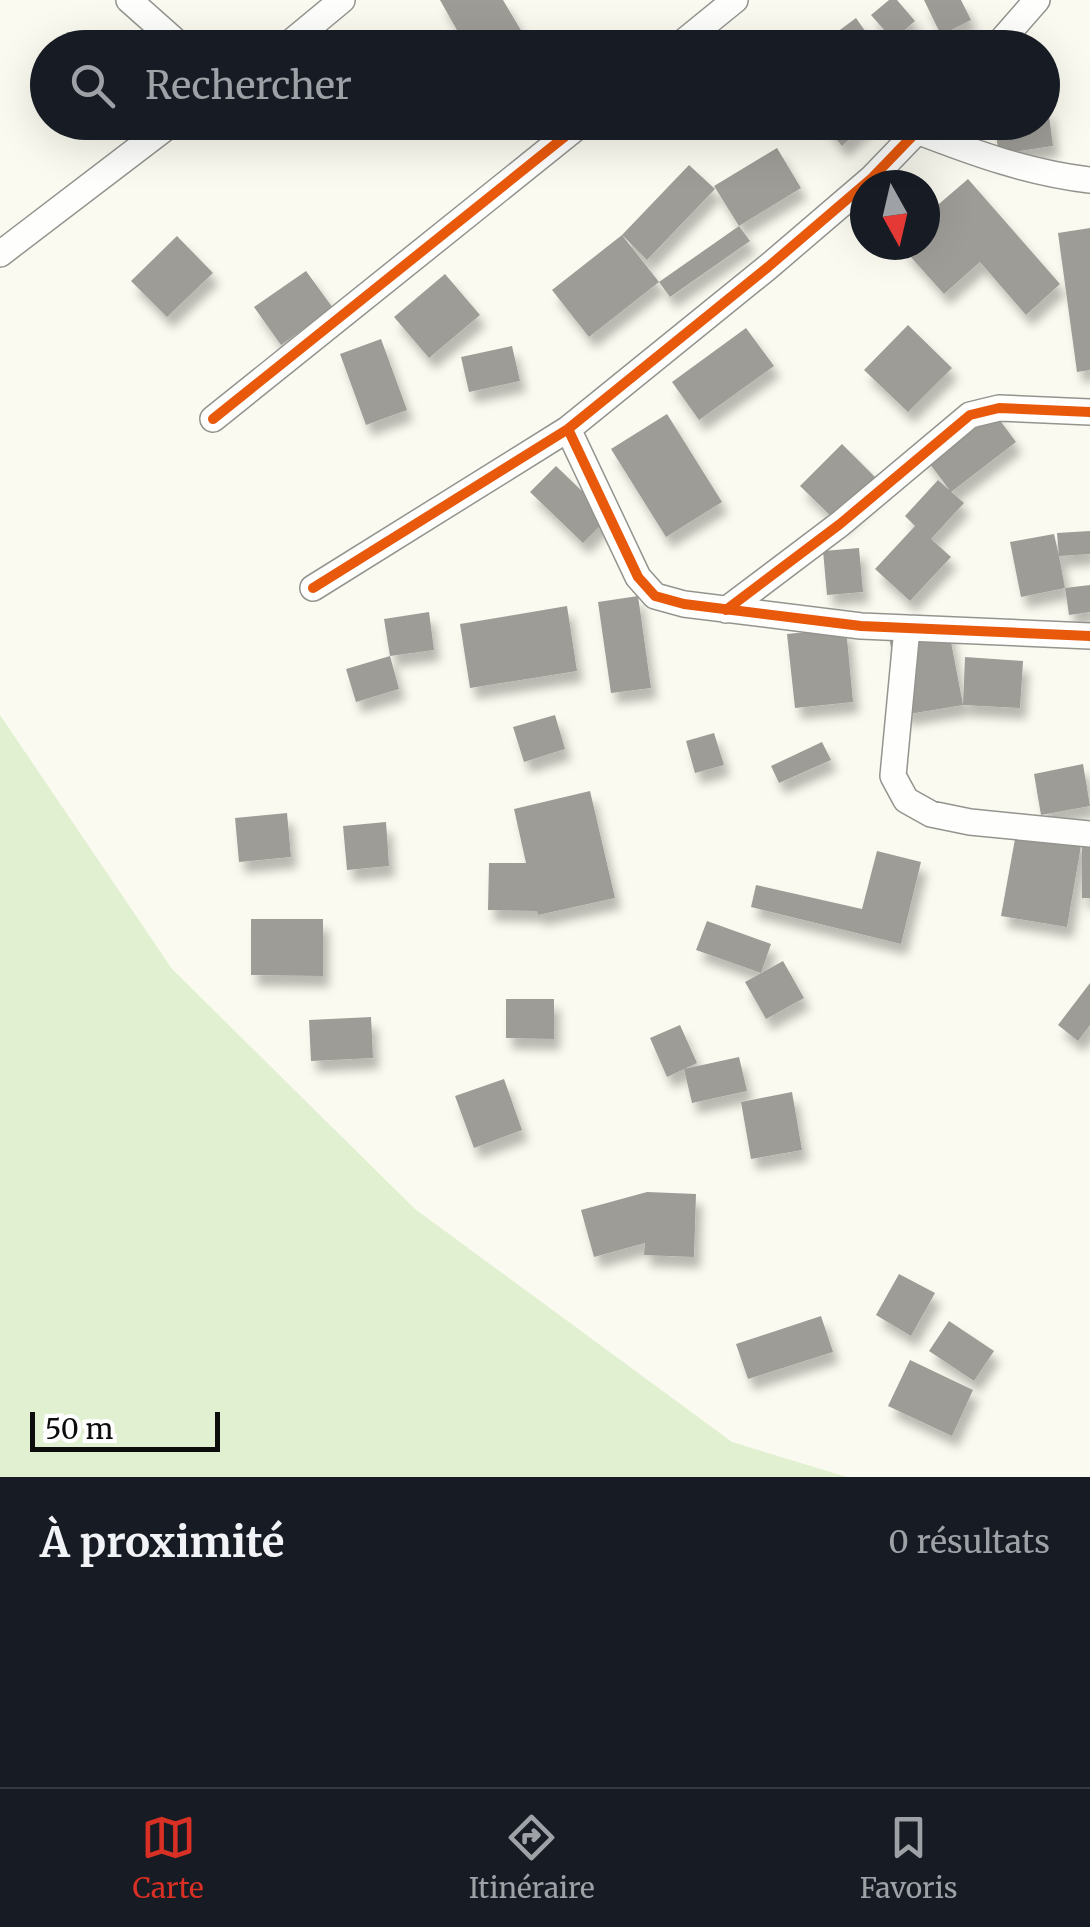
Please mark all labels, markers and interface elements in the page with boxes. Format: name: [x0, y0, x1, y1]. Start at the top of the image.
search box: [30, 30, 1060, 140]
icon: search: [65, 58, 120, 113]
text: Rechercher: [145, 62, 352, 109]
north arrow: [850, 170, 940, 260]
scale bar: [30, 1407, 220, 1452]
text: 50 m: [45, 1411, 113, 1447]
text: À proximité: [40, 1516, 284, 1568]
text: 0 résultats: [888, 1522, 1050, 1562]
tab: Carte: [133, 1810, 204, 1906]
tab: Itinéraire: [469, 1810, 595, 1906]
tab: Favoris: [860, 1810, 957, 1906]

